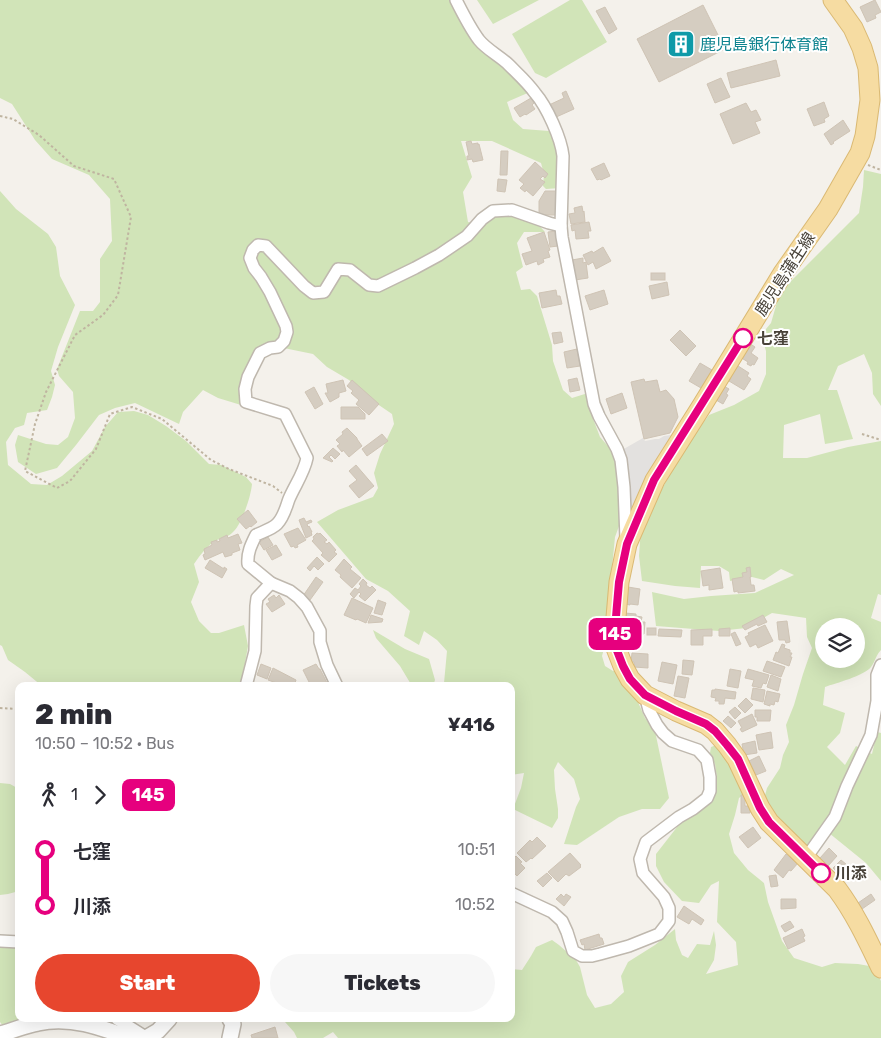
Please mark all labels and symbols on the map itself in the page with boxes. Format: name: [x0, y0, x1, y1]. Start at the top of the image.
building icon: 鹿児島銀行体育館: [666, 29, 696, 59]
place label: 鹿児島銀行体育館: [700, 35, 828, 54]
street label: 鹿児島蒲生線: [751, 229, 819, 319]
marker: 七窪: [733, 328, 753, 348]
place label: 七窪: [757, 329, 789, 348]
line badge: 145: [586, 618, 644, 650]
marker: 川添: [811, 863, 831, 883]
place label: 川添: [835, 864, 867, 883]

